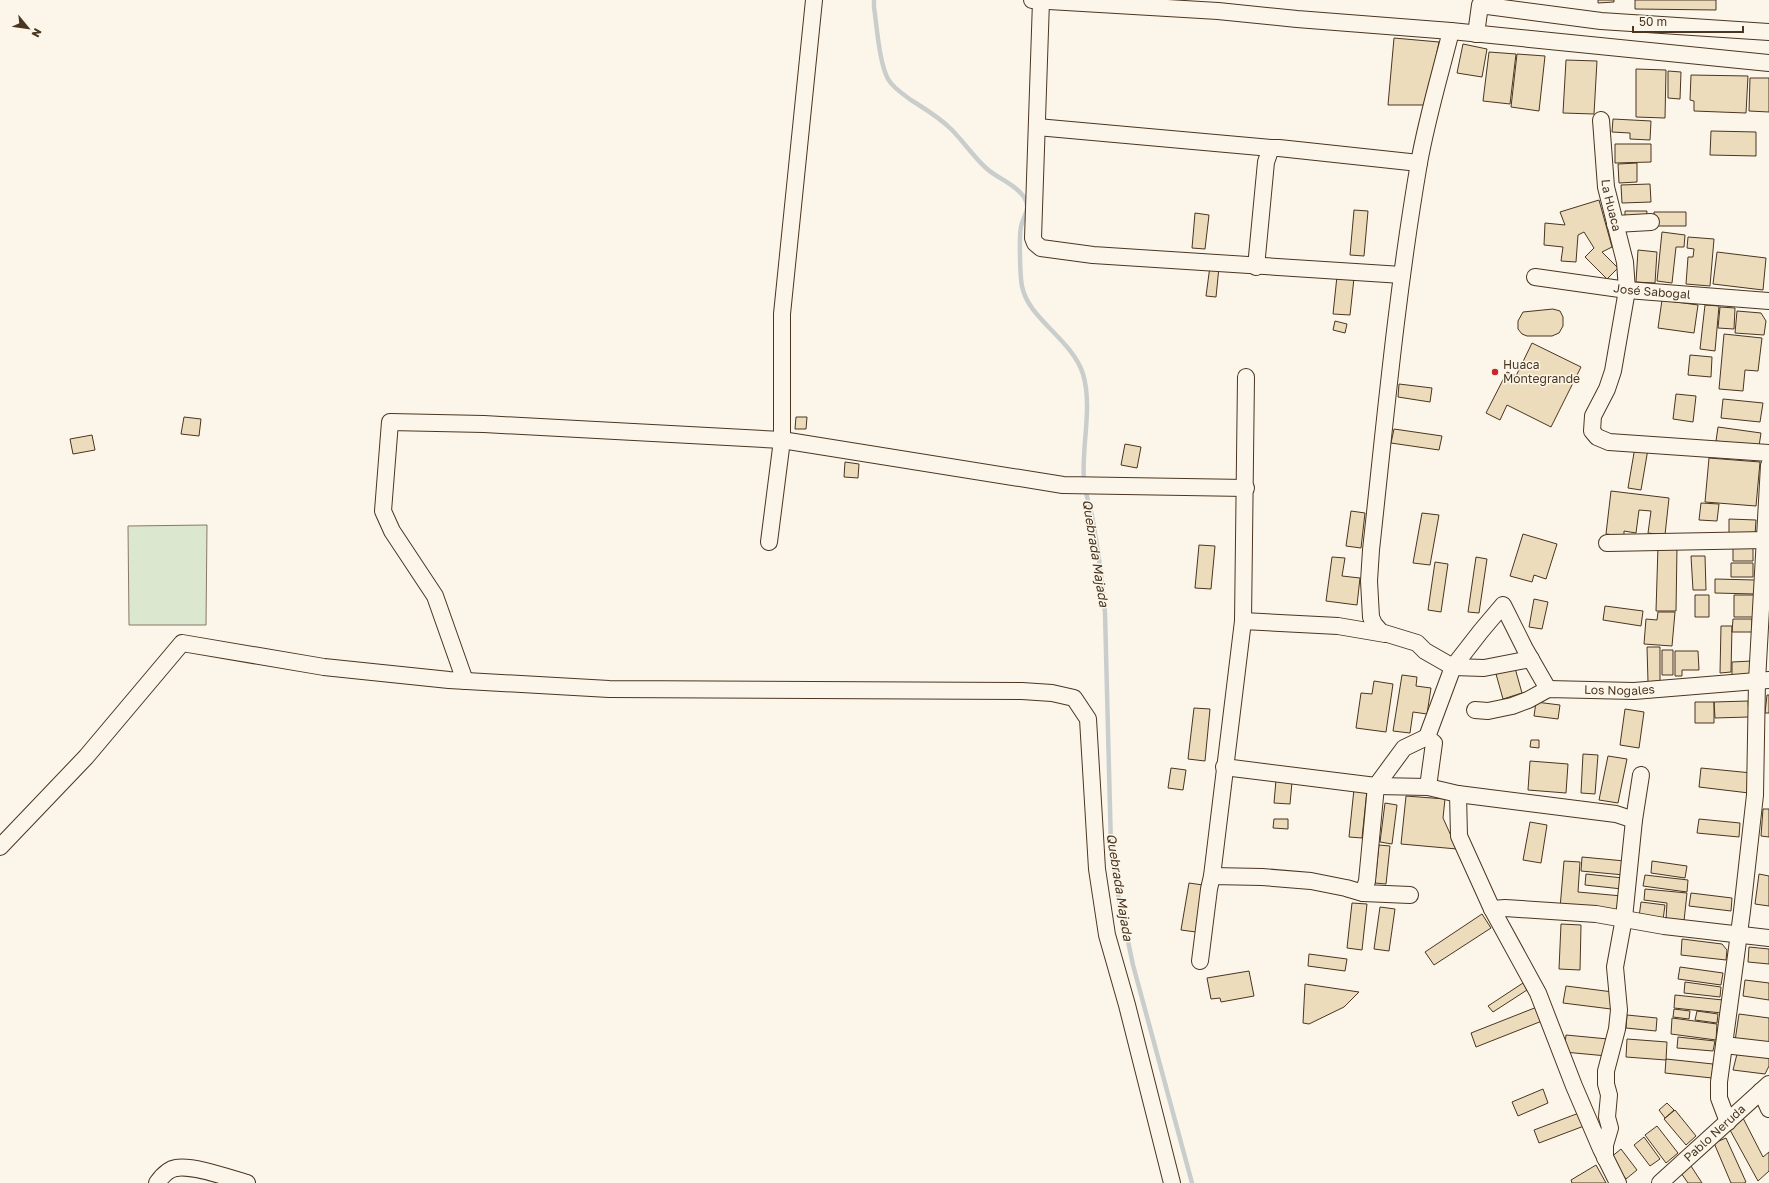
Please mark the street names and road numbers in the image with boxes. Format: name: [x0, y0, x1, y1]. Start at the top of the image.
street label: La Huaca: [1598, 179, 1625, 233]
street label: José Sabogal: [1613, 280, 1691, 302]
street label: Los Nogales: [1584, 681, 1655, 698]
street label: Pablo Neruda: [1680, 1101, 1748, 1165]

